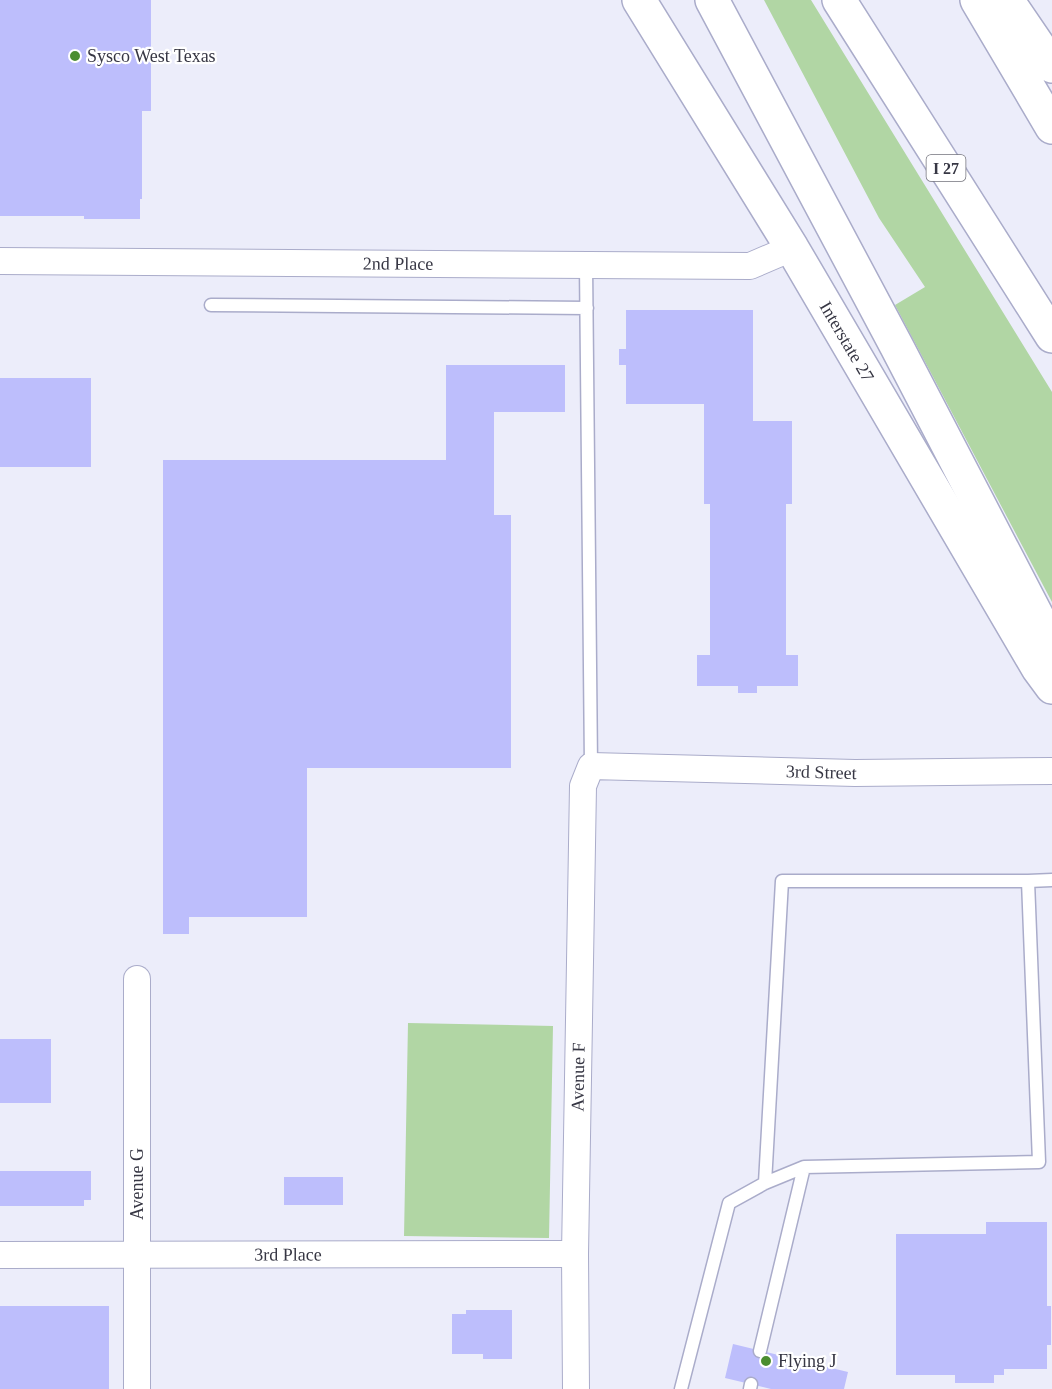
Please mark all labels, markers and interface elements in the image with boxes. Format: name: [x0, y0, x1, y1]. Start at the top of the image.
place label: Sysco West Texas: [87, 46, 216, 66]
marker: Sysco West Texas: [68, 49, 82, 63]
road number: I 27: [926, 155, 966, 181]
street label: 2nd Place: [363, 253, 433, 274]
street label: Interstate 27: [816, 298, 878, 385]
street label: 3rd Street: [786, 761, 857, 783]
street label: Avenue F: [567, 1042, 589, 1112]
street label: Avenue G: [127, 1148, 147, 1220]
street label: 3rd Place: [254, 1244, 322, 1265]
place label: Flying J: [778, 1351, 837, 1371]
marker: Flying J: [759, 1354, 773, 1368]

